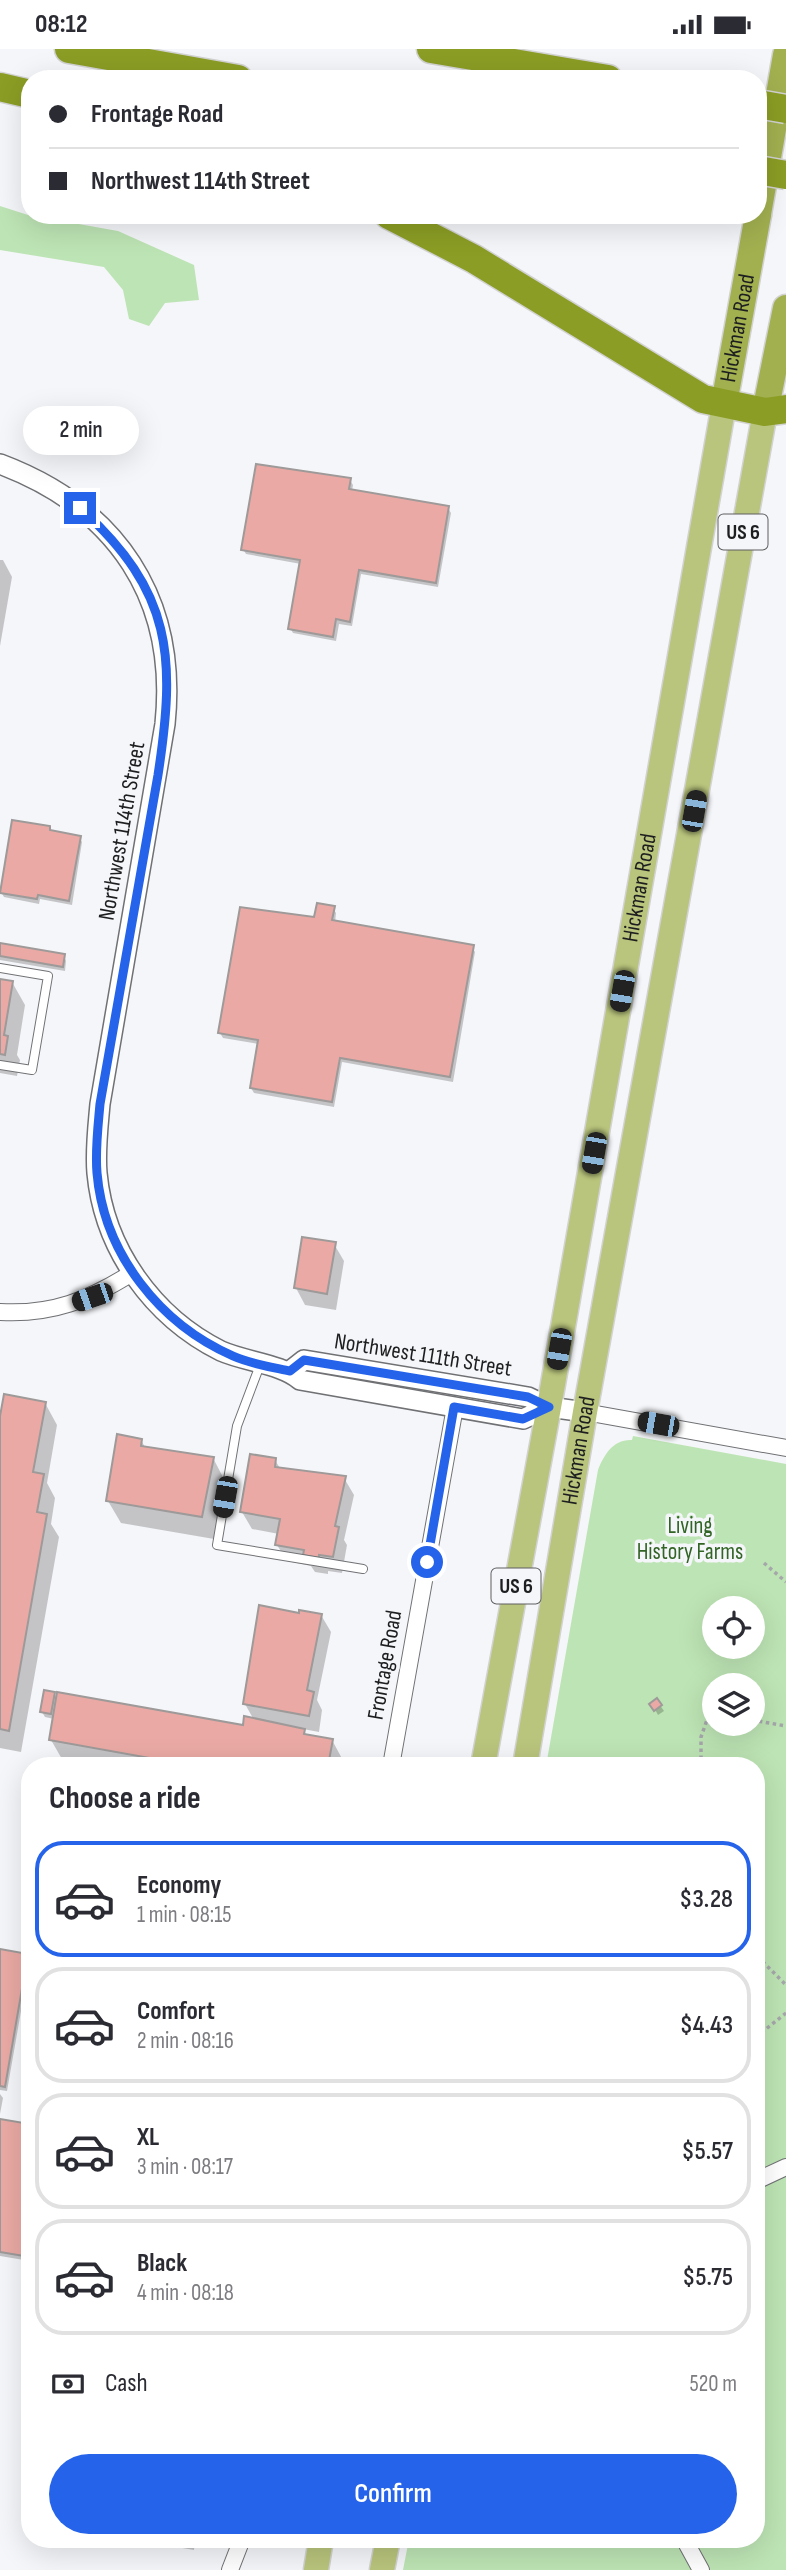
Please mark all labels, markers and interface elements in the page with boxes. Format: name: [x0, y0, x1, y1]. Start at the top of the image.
text: 08:12: [35, 9, 87, 40]
text: Frontage Road: [91, 99, 223, 130]
text: Northwest 114th Street: [91, 166, 310, 197]
street label: Hickman Road: [714, 272, 761, 385]
callout: 2 min: [22, 407, 138, 455]
text: 2 min: [59, 416, 103, 444]
route end: [64, 492, 96, 524]
road number: US 6: [718, 515, 768, 549]
street label: Northwest 114th Street: [93, 740, 151, 922]
car: [681, 788, 708, 834]
street label: Hickman Road: [616, 832, 663, 944]
car: [609, 968, 636, 1014]
car: [581, 1130, 608, 1176]
car: [69, 1280, 116, 1314]
car: [546, 1326, 573, 1372]
street label: Northwest 111th Street: [332, 1327, 514, 1383]
street label: Hickman Road: [556, 1394, 602, 1507]
car: [636, 1410, 681, 1438]
car: [212, 1474, 239, 1520]
park label: Living History Farms: [637, 1512, 743, 1566]
route start: [411, 1546, 443, 1578]
road number: US 6: [491, 1569, 540, 1603]
map controls: [702, 1596, 765, 1736]
button: locate: [702, 1596, 765, 1659]
street label: Frontage Road: [362, 1608, 408, 1722]
button: layers: [702, 1673, 765, 1736]
text: Choose a ride: [49, 1779, 201, 1818]
icon: car: [53, 1868, 116, 1931]
text: Economy: [137, 1870, 221, 1901]
text: $3.28: [679, 1884, 733, 1915]
text: 1 min · 08:15: [137, 1901, 231, 1929]
icon: car: [53, 1994, 116, 2057]
text: Comfort: [137, 1996, 215, 2027]
text: $4.43: [680, 2010, 733, 2041]
text: 2 min · 08:16: [137, 2027, 234, 2055]
icon: car: [53, 2120, 116, 2183]
text: XL: [137, 2122, 159, 2153]
text: $5.57: [682, 2136, 733, 2167]
text: 3 min · 08:17: [137, 2153, 233, 2181]
icon: car: [53, 2246, 116, 2309]
text: Black: [137, 2248, 187, 2279]
text: $5.75: [682, 2262, 733, 2293]
text: 4 min · 08:18: [137, 2279, 234, 2307]
icon: cash: [49, 2365, 87, 2403]
text: Cash: [105, 2368, 148, 2399]
text: 520 m: [690, 2370, 737, 2398]
button: Confirm: [49, 2454, 737, 2534]

